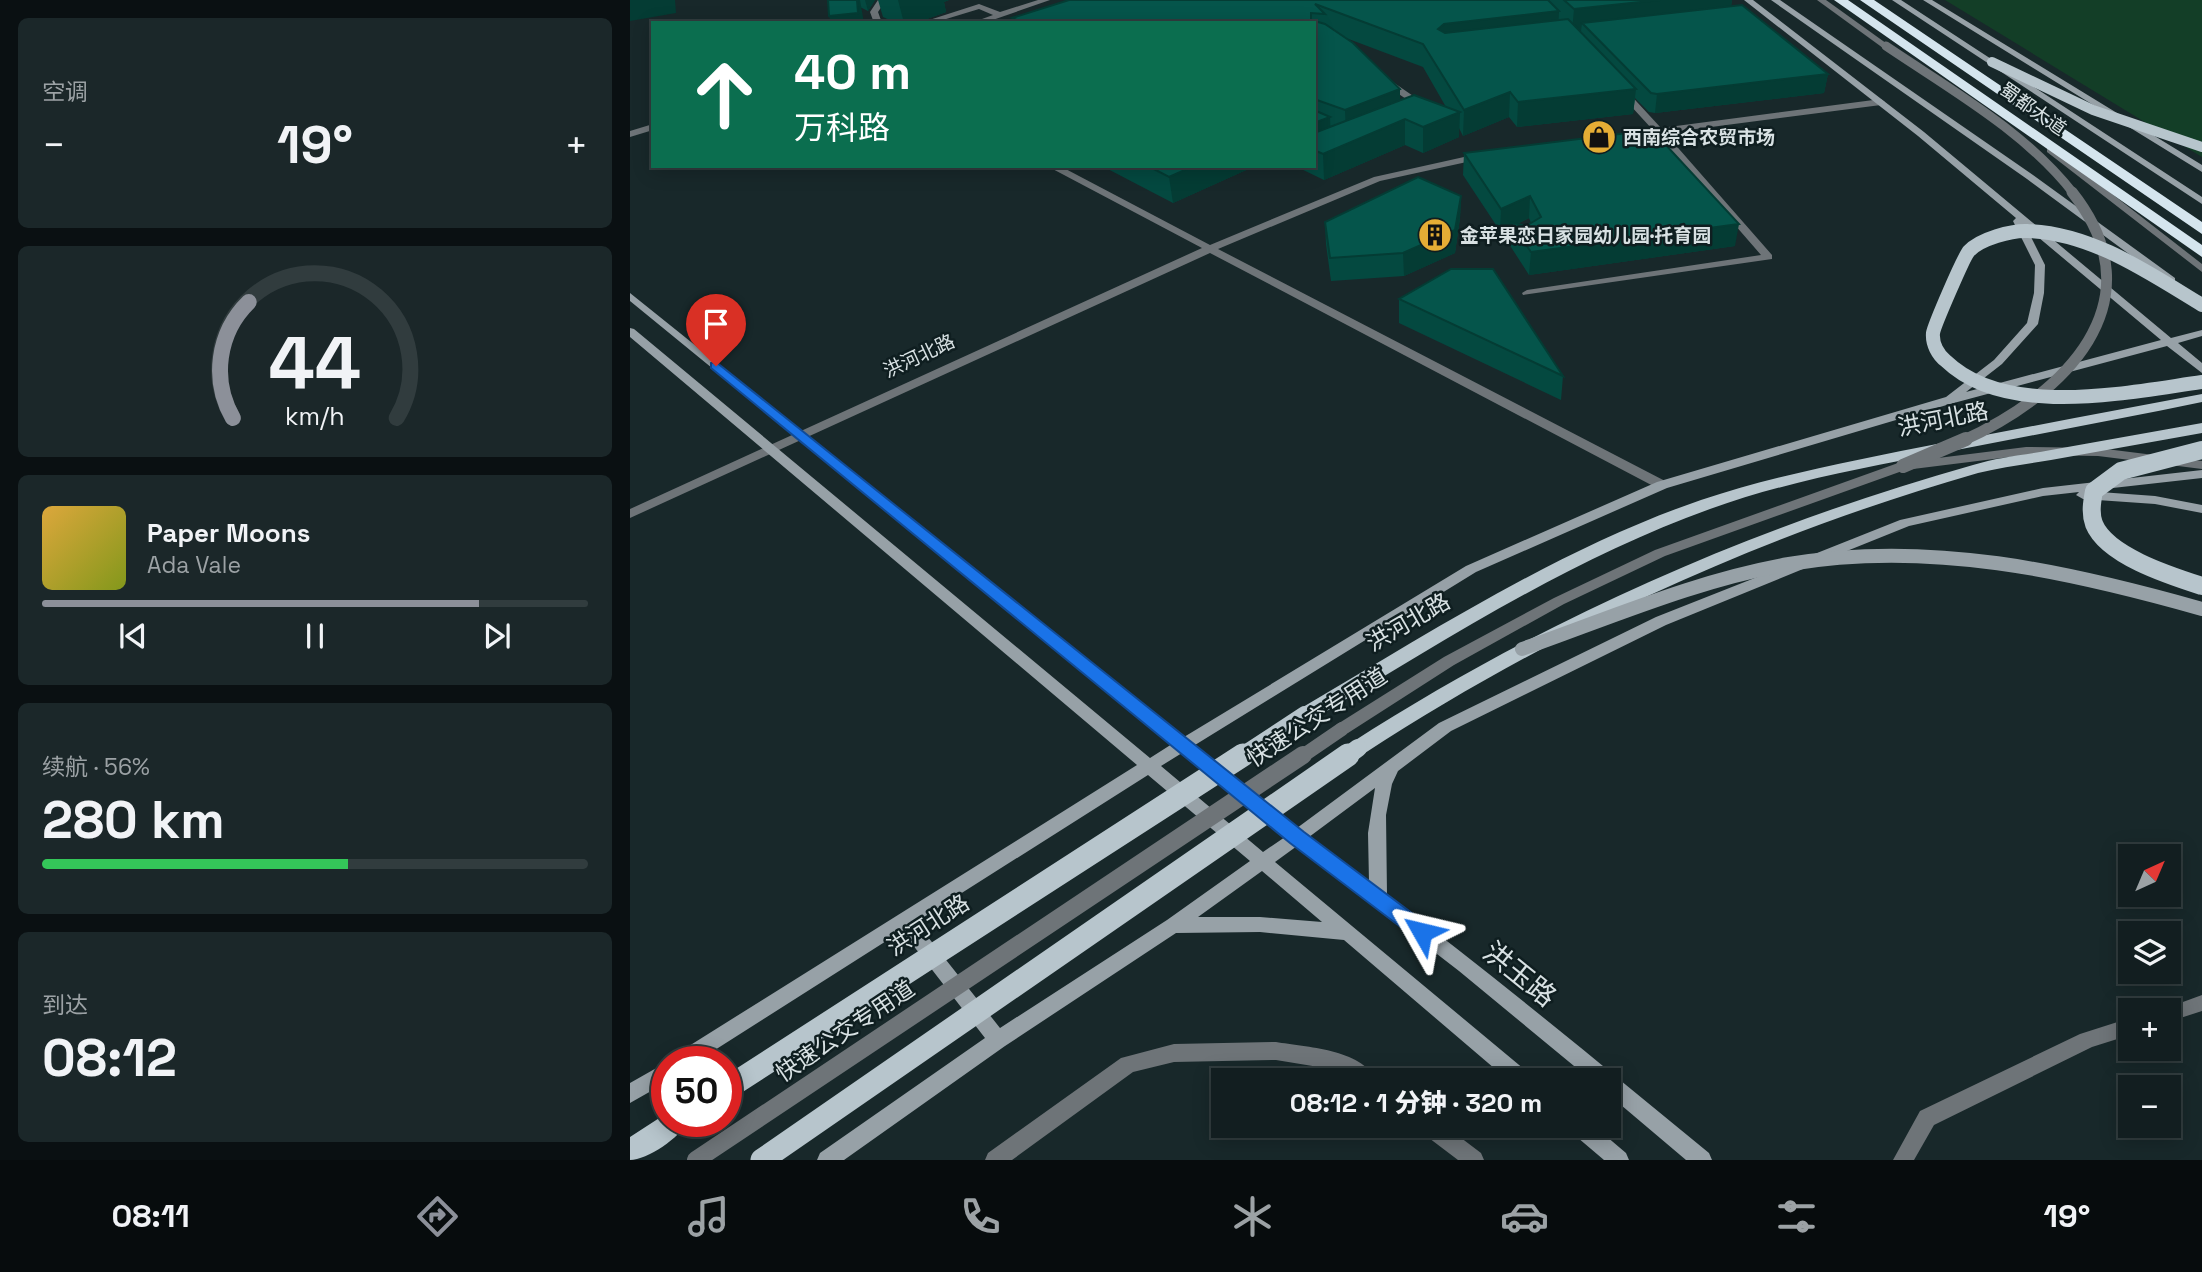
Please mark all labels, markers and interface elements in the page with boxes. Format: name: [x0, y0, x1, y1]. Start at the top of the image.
text: 40 m: [794, 41, 911, 103]
icon: ahead: [679, 49, 770, 140]
text: 空调: [42, 77, 88, 107]
street label: 蜀都大道: [1995, 77, 2071, 141]
text: 万科路: [794, 108, 890, 148]
text: 19°: [277, 112, 353, 178]
shop icon: 西南综合农贸市场: [1580, 118, 1618, 156]
text: −: [42, 121, 66, 169]
text: +: [564, 121, 588, 169]
place label: 西南综合农贸市场: [1623, 125, 1775, 150]
building icon: 金苹果恋日家园幼儿园·托育园: [1416, 216, 1454, 254]
place label: 金苹果恋日家园幼儿园·托育园: [1460, 223, 1711, 248]
pin: [686, 294, 746, 366]
icon: arrive: [697, 305, 735, 343]
text: 44: [269, 316, 361, 409]
street label: 洪河北路: [879, 329, 959, 383]
street label: 洪河北路: [1895, 395, 1991, 443]
text: km/h: [285, 399, 345, 431]
text: Paper Moons: [147, 516, 310, 550]
text: Ada Vale: [147, 550, 241, 580]
street label: 洪河北路: [1361, 586, 1455, 658]
icon: previous: [114, 617, 152, 655]
icon: pause: [296, 617, 334, 655]
icon: next: [478, 617, 516, 655]
street label: 快速公交专用道: [1241, 661, 1393, 773]
text: 续航 · 56%: [42, 752, 150, 782]
text: 280 km: [42, 787, 225, 853]
north arrow: [2118, 844, 2180, 906]
map controls: [2118, 844, 2181, 1138]
street label: 洪河北路: [881, 887, 975, 963]
position arrow: [1385, 895, 1459, 969]
button: layers: [2118, 921, 2181, 984]
street label: 洪玉路: [1476, 934, 1564, 1014]
street label: 快速公交专用道: [770, 974, 920, 1088]
text: 到达: [42, 990, 88, 1020]
button: +: [2118, 998, 2181, 1061]
text: 08:12: [42, 1025, 177, 1091]
speed limit sign: 50: [651, 1046, 742, 1137]
button: −: [2118, 1075, 2181, 1138]
text: 08:12 · 1 分钟 · 320 m: [1290, 1086, 1542, 1120]
icon: directions: [413, 1192, 462, 1241]
icon: music: [684, 1192, 733, 1241]
icon: phone: [956, 1192, 1005, 1241]
icon: climate: [1228, 1192, 1277, 1241]
icon: car: [1500, 1192, 1549, 1241]
icon: filters: [1772, 1192, 1821, 1241]
text: 08:11: [111, 1196, 190, 1236]
text: 19°: [2044, 1196, 2090, 1236]

